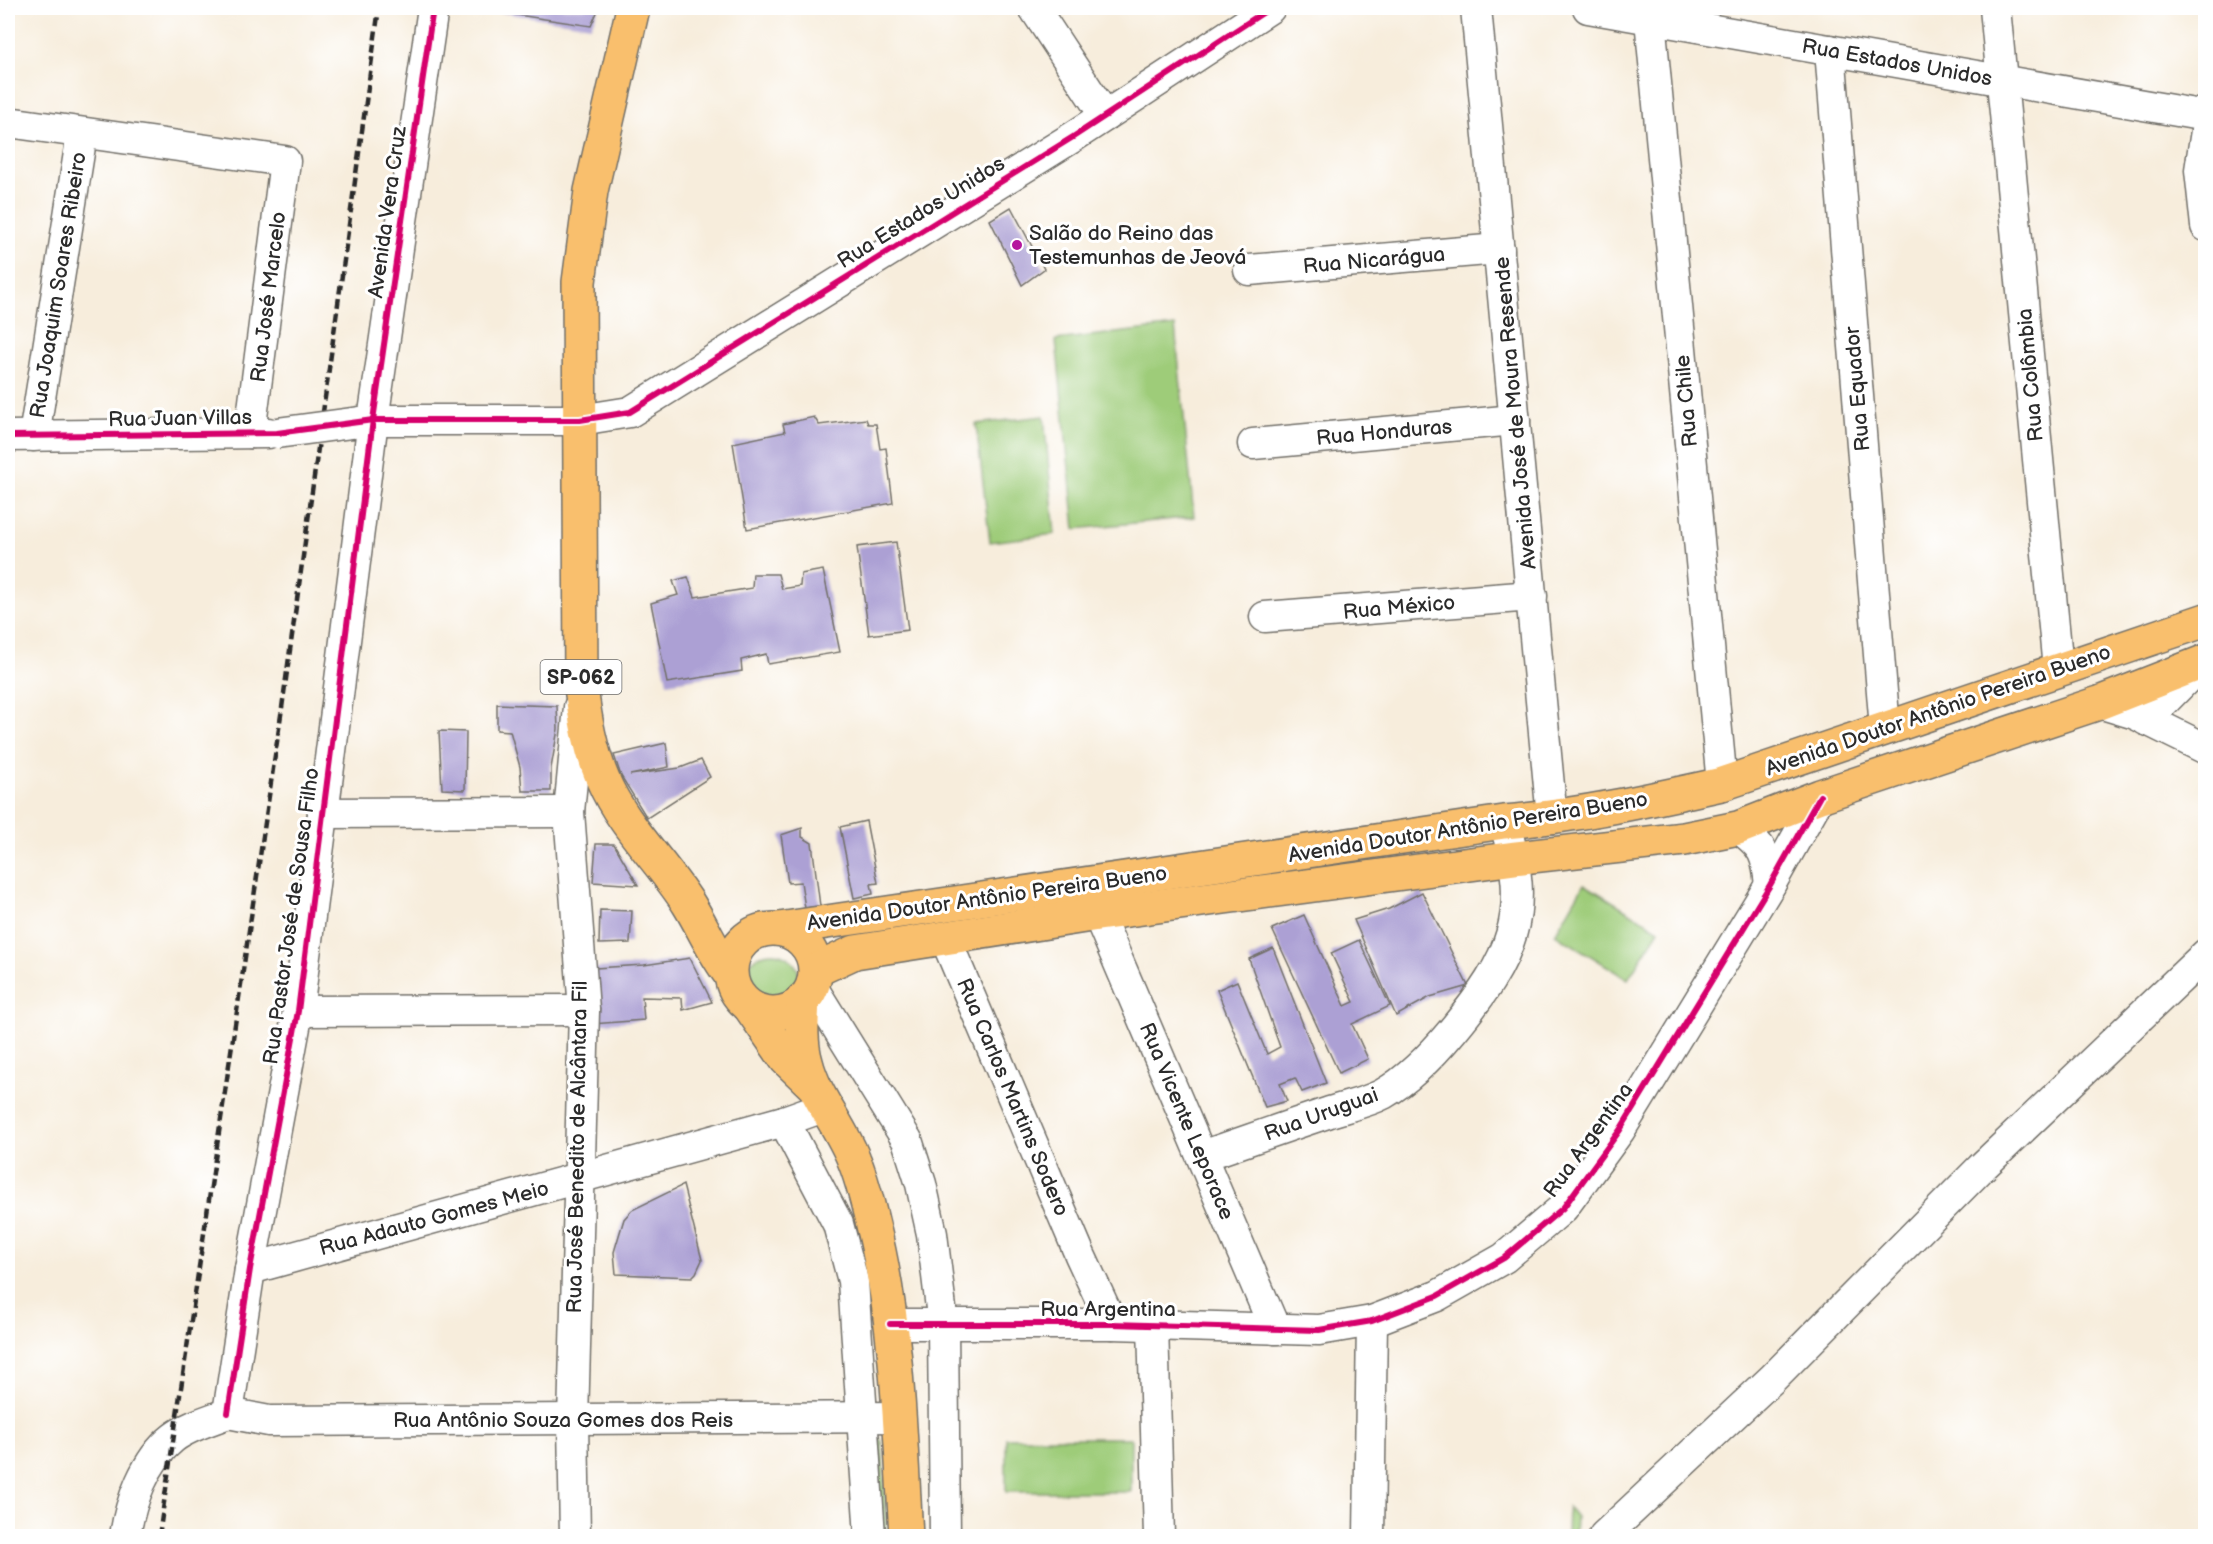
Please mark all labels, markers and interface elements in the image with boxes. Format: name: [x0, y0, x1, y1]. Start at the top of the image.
street label: Rua Estados Unidos: [1800, 33, 1994, 92]
street label: Avenida Vera Cruz: [363, 124, 412, 299]
street label: Rua Joaquim Soares Ribeiro: [25, 150, 92, 420]
street label: Rua Estados Unidos: [833, 151, 1010, 274]
street label: Rua José Marcelo: [246, 210, 291, 384]
place label: Salão do Reino das Testemunhas de Jeová: [1029, 221, 1246, 270]
marker: Salão do Reino das Testemunhas de Jeová: [1010, 238, 1024, 252]
street label: Rua Nicarágua: [1302, 242, 1446, 279]
street label: Avenida José de Moura Resende: [1489, 255, 1542, 570]
street label: Rua Colômbia: [2012, 307, 2049, 443]
street label: Rua Equador: [1840, 325, 1875, 453]
street label: Rua Chile: [1670, 354, 1703, 448]
street label: Rua Juan Villas: [108, 405, 252, 432]
street label: Rua Honduras: [1315, 414, 1453, 451]
street label: Rua México: [1342, 590, 1456, 625]
street label: Avenida Doutor Antônio Pereira Bueno: [1762, 639, 2114, 781]
road number: SP-062: [540, 660, 622, 694]
street label: Rua Pastor José de Sousa Filho: [258, 766, 325, 1066]
street label: Avenida Doutor Antônio Pereira Bueno: [1287, 787, 1650, 868]
street label: Avenida Doutor Antônio Pereira Bueno: [805, 861, 1169, 936]
street label: Rua Carlos Martins Sodero: [951, 974, 1074, 1220]
street label: Rua José Benedito de Alcântara Fil: [562, 980, 593, 1314]
street label: Rua Vicente Leporace: [1134, 1019, 1239, 1223]
street label: Rua Argentina: [1538, 1078, 1638, 1203]
street label: Rua Uruguai: [1261, 1082, 1382, 1147]
street label: Rua Adauto Gomes Meio: [317, 1176, 552, 1261]
street label: Rua Argentina: [1040, 1297, 1176, 1322]
street label: Rua Antônio Souza Gomes dos Reis: [393, 1408, 733, 1433]

